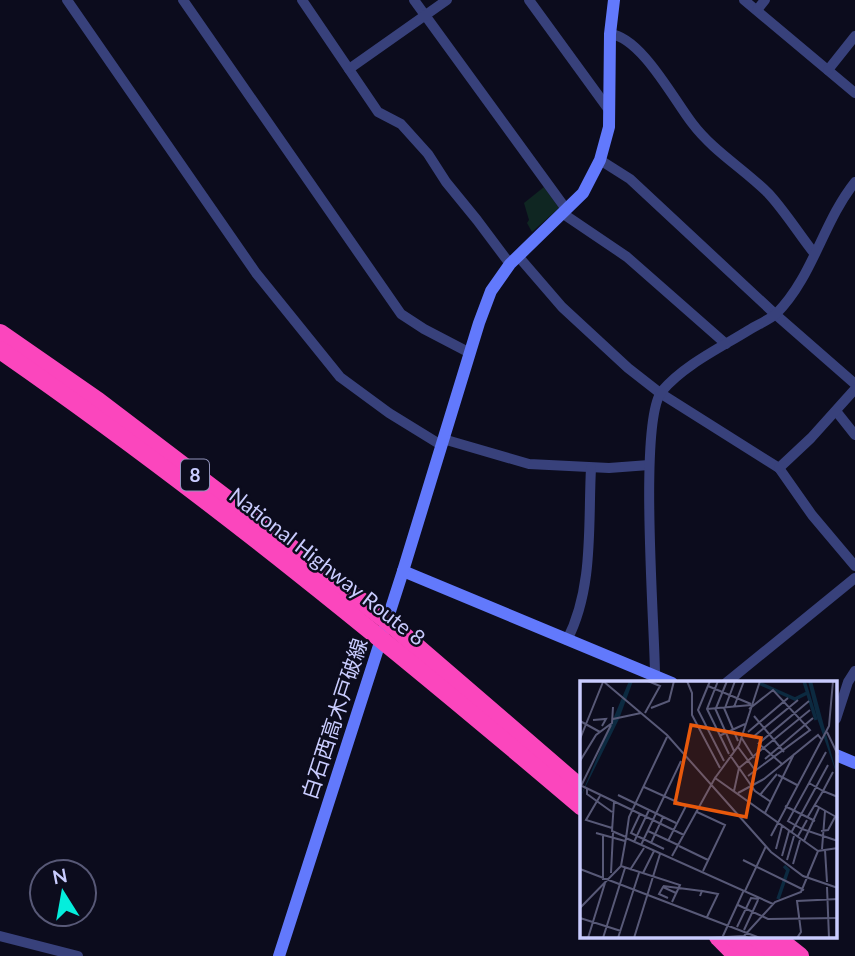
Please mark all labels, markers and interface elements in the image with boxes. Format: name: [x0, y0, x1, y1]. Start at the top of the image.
road number: 8: [181, 460, 209, 490]
street label: National Highway Route 8: [225, 482, 431, 650]
street label: 白石西高木戸破線: [296, 635, 371, 802]
inset map: [580, 681, 838, 939]
north arrow: [28, 858, 98, 928]
text: N: [50, 863, 69, 889]

